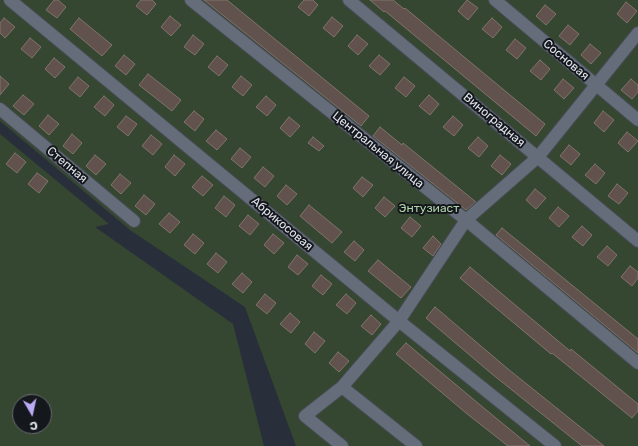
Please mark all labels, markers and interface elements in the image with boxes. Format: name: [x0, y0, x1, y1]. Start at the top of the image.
street label: Сосновая: [540, 37, 592, 83]
street label: Виноградная: [460, 90, 528, 150]
street label: Центральная улица: [329, 109, 427, 191]
street label: Степная: [44, 144, 90, 186]
street label: Абрикосовая: [248, 194, 316, 254]
park label: Энтузиаст: [399, 202, 459, 216]
north arrow: [12, 394, 52, 434]
text: С: [29, 418, 39, 432]

